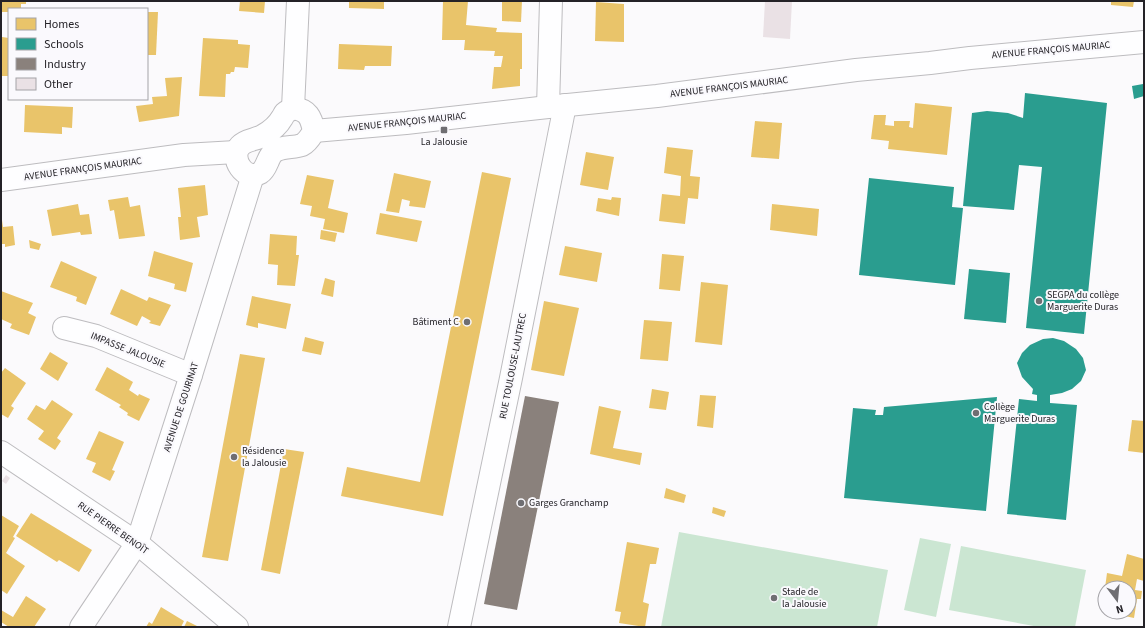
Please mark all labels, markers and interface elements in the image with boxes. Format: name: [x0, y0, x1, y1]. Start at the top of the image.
legend: [8, 8, 148, 100]
text: Homes: [44, 16, 79, 33]
text: Schools: [44, 36, 84, 53]
street label: AVENUE FRANÇOIS MAURIAC: [991, 38, 1111, 62]
text: Industry: [44, 56, 86, 73]
street label: AVENUE FRANÇOIS MAURIAC: [669, 73, 789, 101]
text: Other: [44, 76, 74, 93]
street label: AVENUE FRANÇOIS MAURIAC: [347, 109, 467, 135]
marker: La Jalousie: [439, 125, 449, 135]
place label: La Jalousie: [421, 135, 467, 149]
street label: AVENUE FRANÇOIS MAURIAC: [23, 154, 143, 184]
place label: SEGPA du collège Marguerite Duras: [1047, 288, 1119, 314]
marker: SEGPA du collège Marguerite Duras: [1034, 296, 1044, 306]
street label: RUE TOULOUSE-LAUTREC: [496, 312, 530, 420]
place label: Bâtiment C: [413, 315, 459, 329]
marker: Bâtiment C: [462, 317, 472, 327]
street label: IMPASSE JALOUSIE: [89, 329, 167, 371]
street label: AVENUE DE GOURINAT: [160, 360, 202, 454]
place label: Collège Marguerite Duras: [984, 400, 1055, 426]
marker: Collège Marguerite Duras: [971, 408, 981, 418]
place label: Résidence la Jalousie: [242, 444, 286, 470]
marker: Résidence la Jalousie: [229, 452, 239, 462]
place label: Garges Granchamp: [529, 496, 609, 510]
street label: RUE PIERRE BENOÎT: [75, 498, 152, 558]
marker: Garges Granchamp: [516, 498, 526, 508]
north arrow: [1097, 580, 1137, 620]
place label: Stade de la Jalousie: [782, 585, 826, 611]
marker: Stade de la Jalousie: [769, 593, 779, 603]
text: N: [1114, 601, 1125, 617]

